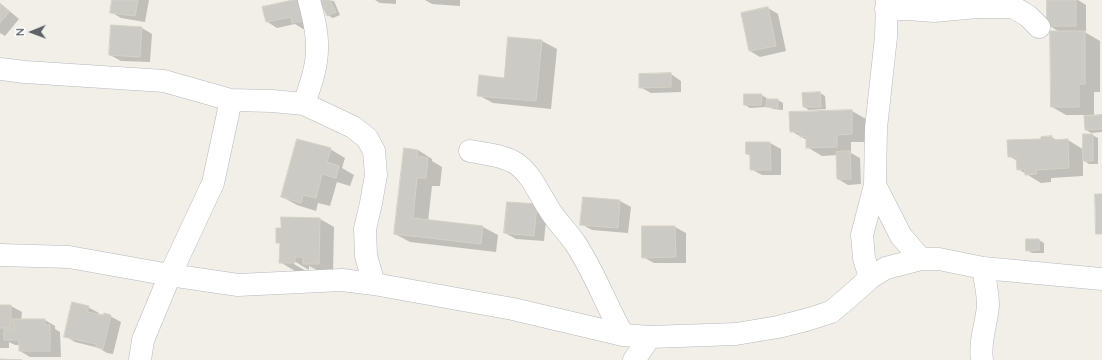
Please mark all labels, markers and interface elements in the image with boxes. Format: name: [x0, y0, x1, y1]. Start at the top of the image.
north arrow: [12, 12, 52, 52]
text: N: [13, 28, 27, 36]

